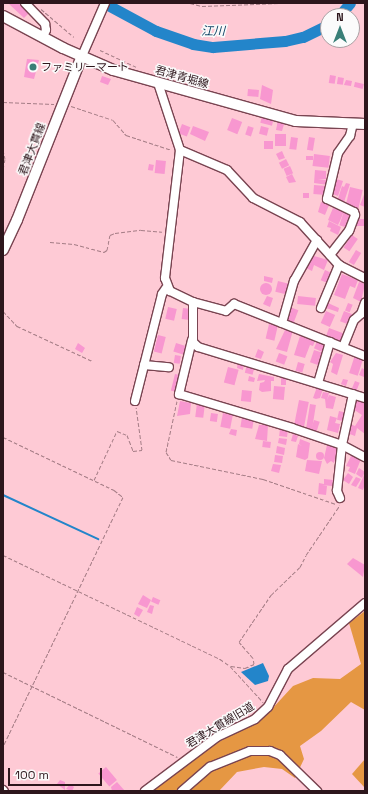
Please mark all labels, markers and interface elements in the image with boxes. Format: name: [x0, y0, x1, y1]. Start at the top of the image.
north arrow: [320, 8, 360, 48]
text: N: [336, 10, 344, 24]
water label: 江川: [201, 25, 225, 39]
place label: ファミリーマート: [41, 60, 129, 74]
marker: ファミリーマート: [28, 62, 38, 72]
street label: 君津青堀線: [154, 63, 210, 91]
street label: 君津大貫線: [16, 121, 48, 177]
street label: 君津大貫線旧道: [184, 700, 256, 750]
scale bar: [10, 760, 104, 786]
text: 100 m: [15, 767, 49, 783]

